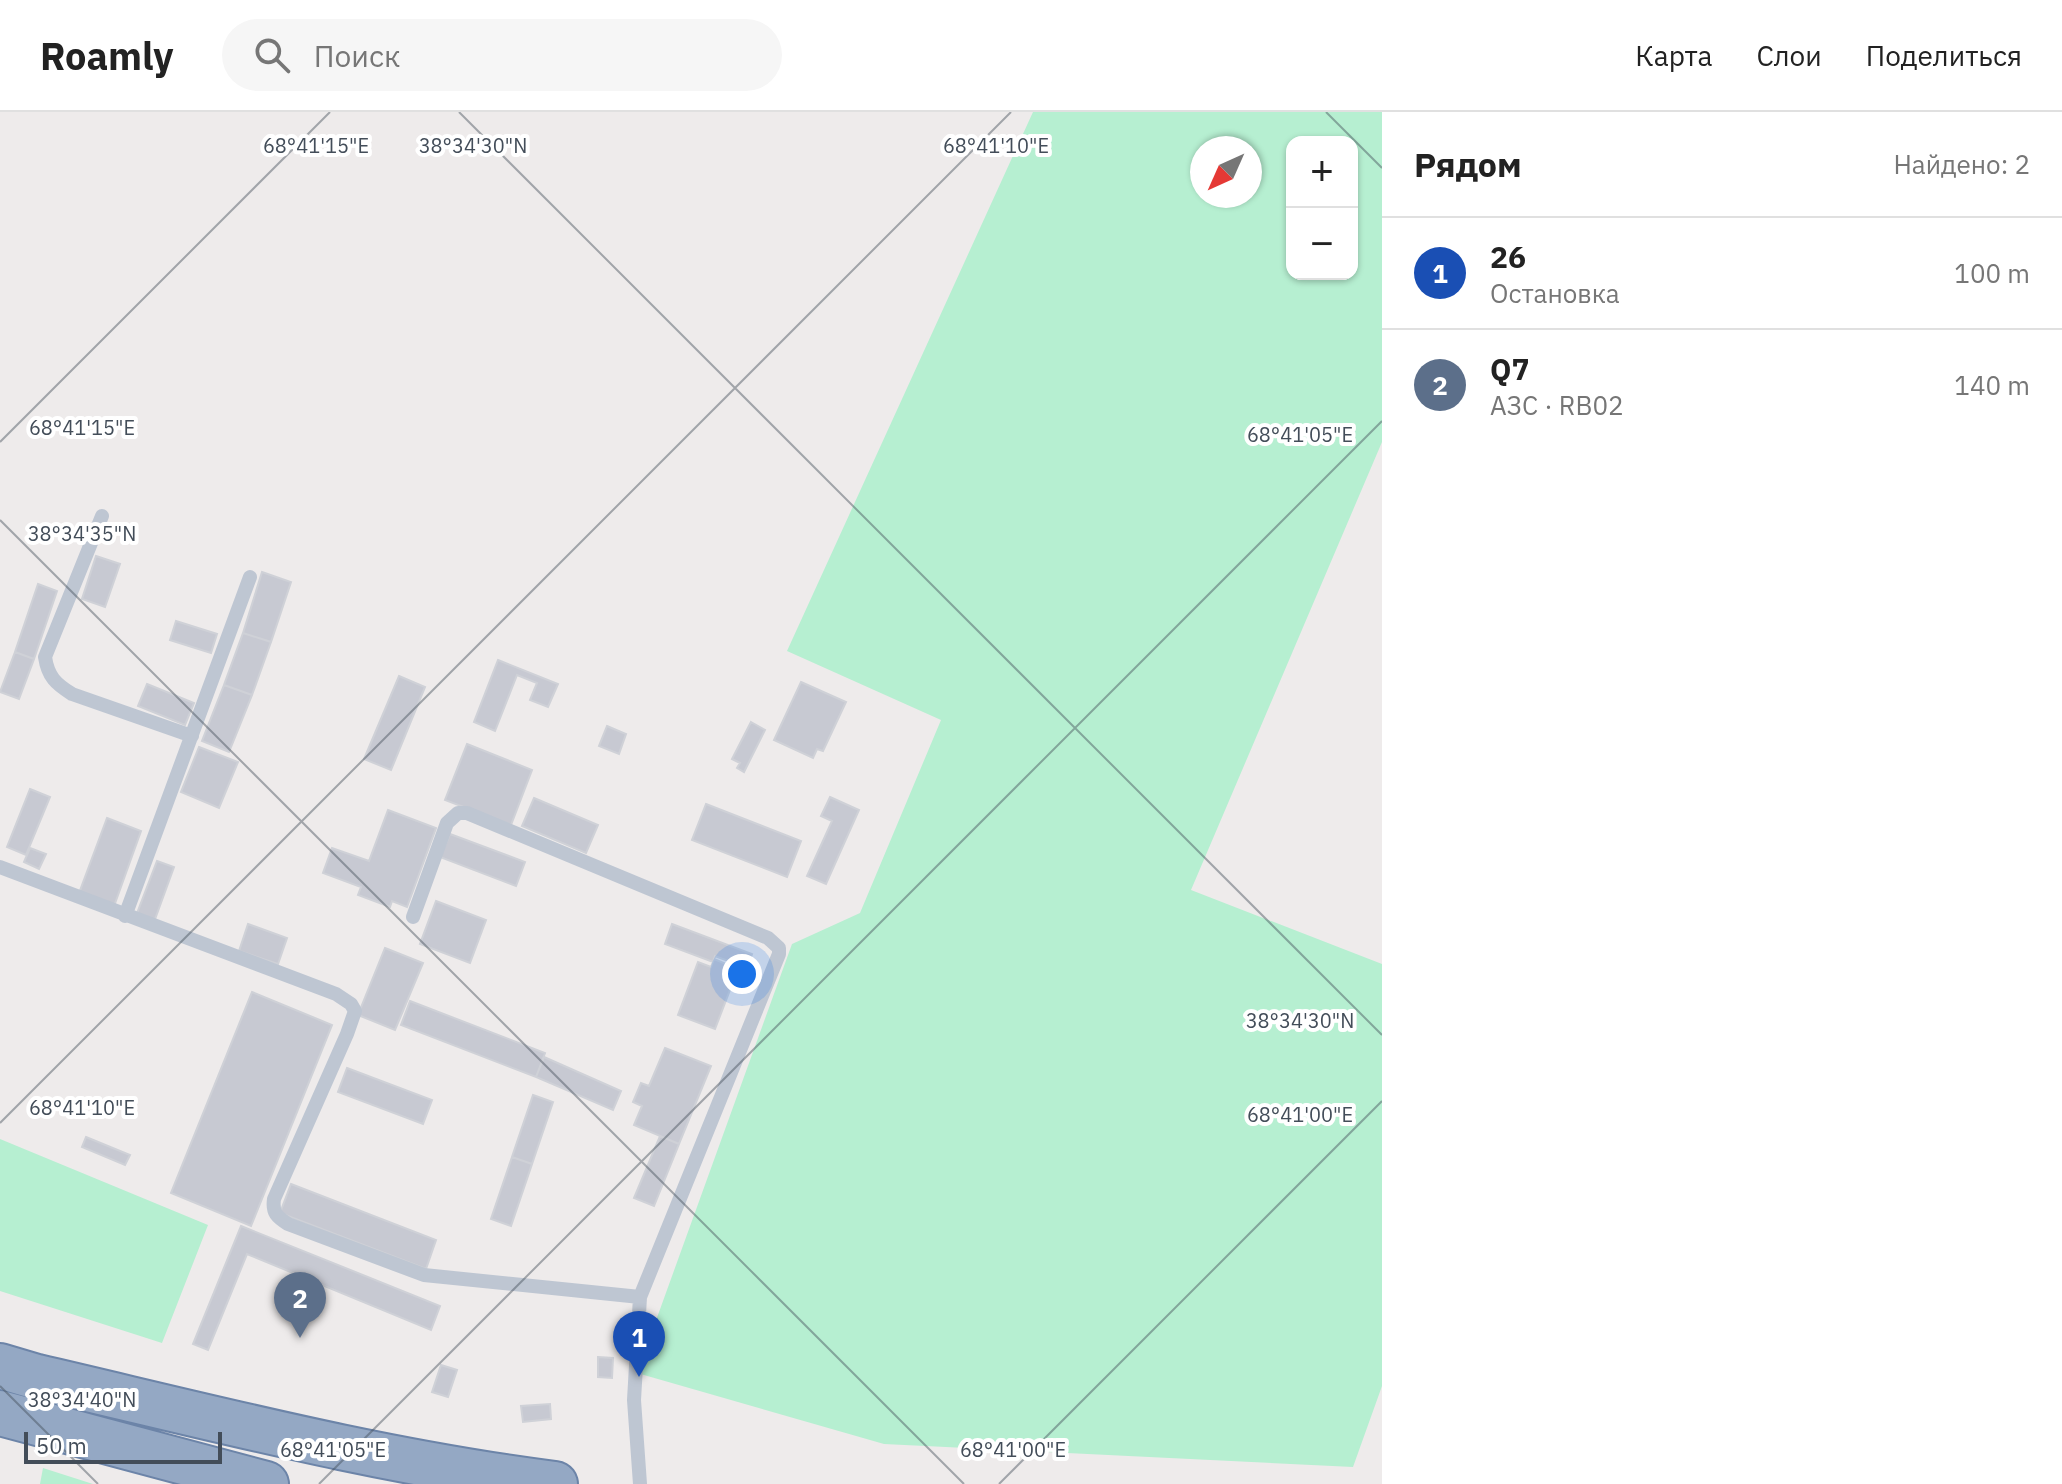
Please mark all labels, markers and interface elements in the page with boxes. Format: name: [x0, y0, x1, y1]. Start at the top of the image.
search box: [222, 19, 782, 91]
text: Roamly: [40, 31, 174, 80]
icon: search: [250, 33, 294, 77]
text: Поиск: [314, 36, 400, 75]
text: Карта: [1635, 37, 1712, 74]
text: Слои: [1756, 37, 1822, 74]
text: Поделиться: [1866, 37, 2022, 74]
text: 68°41'15"E: [263, 132, 369, 159]
text: 38°34'30"N: [419, 132, 527, 159]
text: 68°41'10"E: [943, 132, 1049, 159]
north arrow: [1190, 136, 1262, 208]
map controls: [1286, 136, 1358, 280]
button: +: [1286, 136, 1358, 208]
text: Рядом: [1414, 142, 1522, 186]
text: Найдено: 2: [1893, 147, 2030, 181]
button: −: [1286, 208, 1358, 280]
text: 26: [1490, 237, 1526, 276]
text: 1: [1432, 256, 1448, 290]
text: 100 m: [1954, 256, 2030, 290]
text: Остановка: [1490, 276, 1620, 310]
text: Q7: [1490, 349, 1529, 388]
text: 2: [1432, 368, 1448, 402]
text: 140 m: [1954, 368, 2030, 402]
text: АЗС · RB02: [1490, 388, 1624, 422]
text: 68°41'15"E: [29, 414, 135, 441]
text: 68°41'05"E: [1247, 421, 1353, 448]
text: 38°34'35"N: [28, 520, 136, 547]
your location: [722, 954, 762, 994]
text: 38°34'30"N: [1246, 1007, 1354, 1034]
text: 68°41'10"E: [29, 1094, 135, 1121]
text: 68°41'00"E: [1247, 1101, 1353, 1128]
pin: 2: [274, 1272, 326, 1338]
pin: 1: [613, 1311, 665, 1377]
text: 38°34'40"N: [28, 1386, 136, 1413]
scale bar: [24, 1428, 222, 1464]
text: 50 m: [36, 1431, 87, 1460]
text: 68°41'05"E: [280, 1436, 386, 1463]
text: 68°41'00"E: [960, 1436, 1066, 1463]

